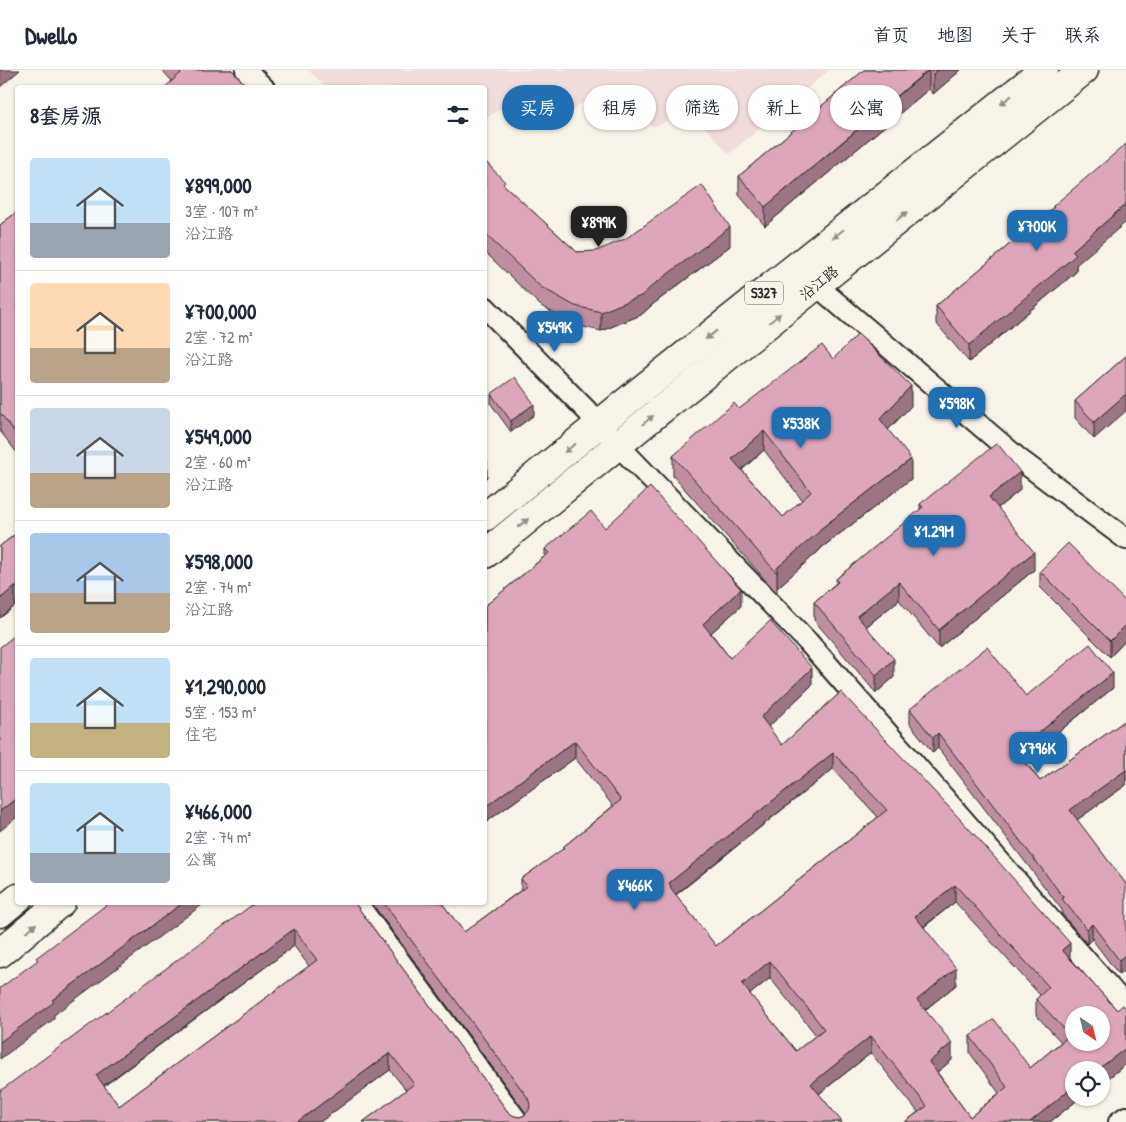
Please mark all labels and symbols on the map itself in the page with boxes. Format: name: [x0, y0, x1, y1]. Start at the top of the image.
one-way arrow: [1000, 95, 1013, 106]
pin: ¥899K: [564, 206, 634, 248]
pin: ¥700K: [1002, 210, 1072, 252]
one-way arrow: [895, 211, 908, 222]
one-way arrow: [832, 229, 845, 240]
street label: 沿江路: [795, 260, 843, 305]
road number: S327: [745, 282, 783, 304]
pin: ¥549K: [520, 310, 590, 353]
one-way arrow: [768, 313, 781, 324]
one-way arrow: [704, 330, 717, 341]
pin: ¥598K: [922, 386, 992, 429]
pin: ¥538K: [766, 406, 836, 449]
one-way arrow: [642, 415, 655, 426]
one-way arrow: [564, 442, 577, 453]
pin: ¥1.29M: [893, 514, 975, 557]
one-way arrow: [516, 518, 529, 529]
pin: ¥796K: [1003, 732, 1073, 774]
pin: ¥466K: [600, 868, 670, 911]
one-way arrow: [24, 922, 37, 933]
north arrow: [1065, 1006, 1110, 1051]

